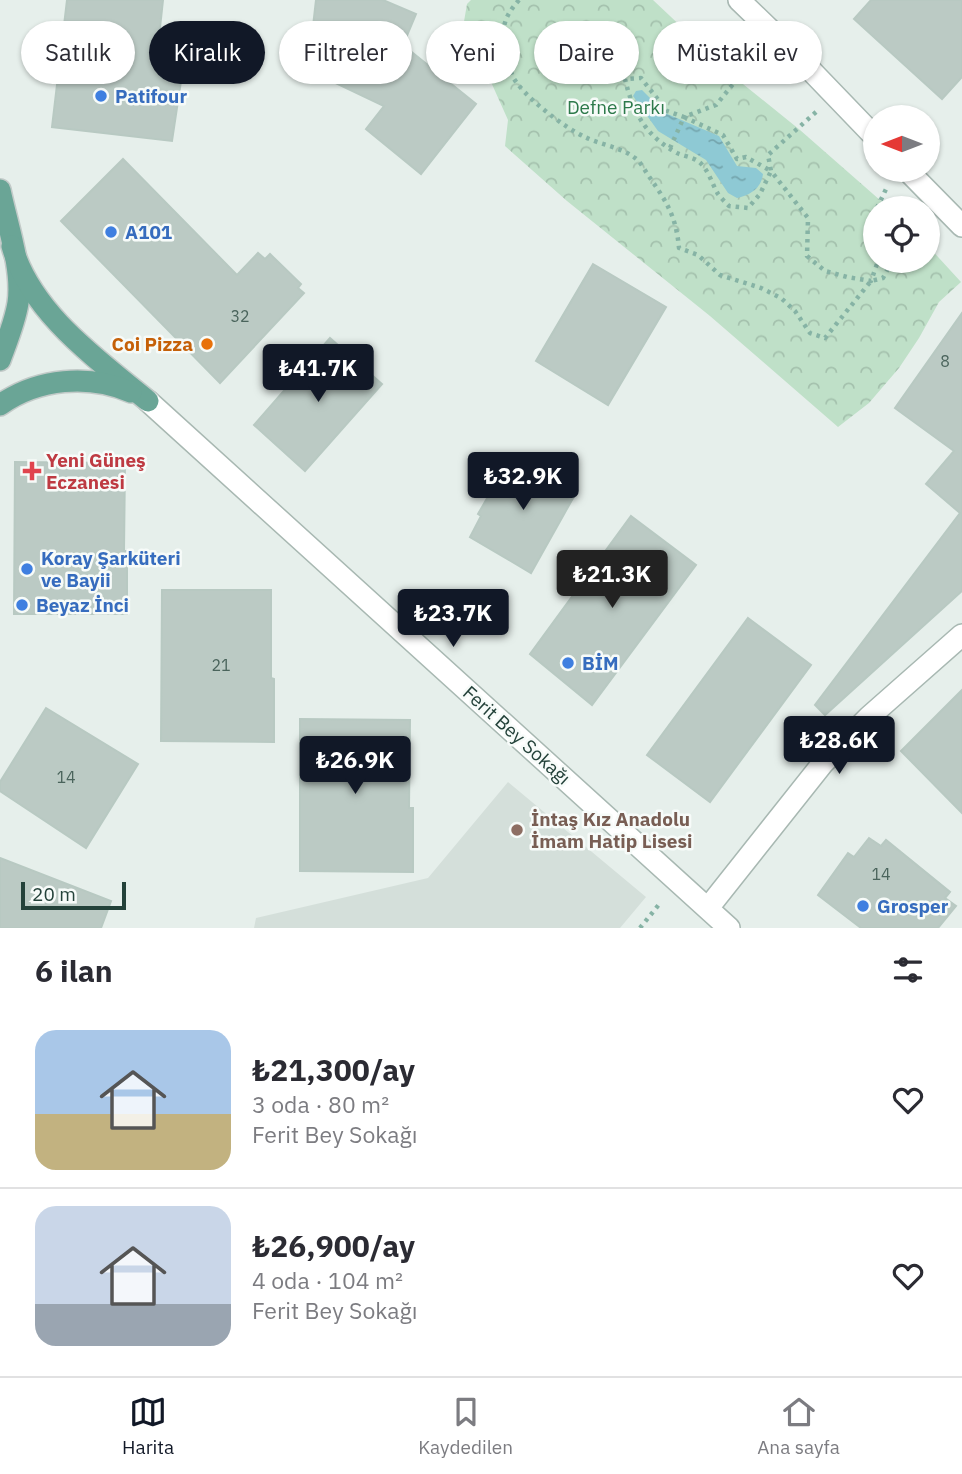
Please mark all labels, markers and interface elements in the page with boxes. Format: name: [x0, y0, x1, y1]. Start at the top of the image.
chip: Satılık: [21, 21, 135, 84]
chip: Kiralık: [149, 21, 265, 84]
chip: Filtreler: [279, 21, 412, 84]
chip: Yeni: [426, 21, 520, 84]
chip: Daire: [534, 21, 639, 84]
chip: Müstakil ev: [653, 21, 822, 84]
place label: Patifour: [115, 84, 187, 108]
marker: Patifour: [93, 88, 109, 104]
park label: Defne Parkı: [567, 95, 665, 119]
north arrow: [863, 105, 940, 182]
map controls: [863, 105, 940, 273]
button: locate: [863, 196, 940, 273]
place label: A101: [125, 220, 173, 244]
marker: A101: [103, 224, 119, 240]
house number: 32: [230, 306, 250, 326]
place label: Coi Pizza: [112, 332, 193, 356]
marker: Coi Pizza: [199, 336, 215, 352]
pin: ₺41.7K: [261, 344, 375, 404]
house number: 8: [940, 351, 950, 371]
text: ₺41.7K: [279, 352, 357, 382]
place label: Yeni Güneş Eczanesi: [46, 448, 146, 494]
pin: ₺32.9K: [466, 452, 580, 512]
text: ₺32.9K: [484, 460, 562, 490]
marker: Yeni Güneş Eczanesi: [24, 463, 40, 479]
place label: Koray Şarküteri ve Bayii: [41, 546, 181, 592]
pin: ₺21.3K: [555, 550, 669, 610]
text: ₺21.3K: [573, 558, 651, 588]
marker: Koray Şarküteri ve Bayii: [19, 561, 35, 577]
pin: ₺23.7K: [396, 590, 510, 649]
place label: Beyaz İnci: [36, 593, 129, 617]
marker: Beyaz İnci: [14, 597, 30, 613]
text: ₺23.7K: [414, 597, 492, 627]
place label: BİM: [582, 651, 618, 675]
house number: 21: [211, 655, 231, 675]
marker: BİM: [560, 655, 576, 671]
street label: Ferit Bey Sokağı: [458, 680, 576, 790]
pin: ₺28.6K: [782, 716, 896, 776]
text: ₺28.6K: [800, 724, 878, 754]
pin: ₺26.9K: [298, 736, 412, 796]
text: ₺26.9K: [316, 744, 394, 774]
house number: 14: [56, 767, 76, 787]
place label: İntaş Kız Anadolu İmam Hatip Lisesi: [531, 807, 692, 853]
marker: İntaş Kız Anadolu İmam Hatip Lisesi: [509, 822, 525, 838]
house number: 14: [871, 864, 891, 884]
scale bar: [21, 879, 126, 911]
text: 20 m: [32, 882, 76, 906]
place label: Grosper: [877, 894, 949, 918]
marker: Grosper: [855, 898, 871, 914]
text: 6 ilan: [35, 951, 113, 990]
icon: filters: [889, 951, 927, 989]
text: ₺21,300/ay: [252, 1050, 415, 1089]
icon: home: [91, 1058, 175, 1142]
icon: heart: [889, 1081, 927, 1119]
text: 3 oda · 80 m²: [252, 1089, 389, 1119]
text: Ferit Bey Sokağı: [252, 1119, 418, 1149]
text: ₺26,900/ay: [252, 1226, 415, 1265]
icon: home: [91, 1234, 175, 1318]
icon: heart: [889, 1257, 927, 1295]
text: 4 oda · 104 m²: [252, 1265, 403, 1295]
text: Ferit Bey Sokağı: [252, 1295, 418, 1325]
tab: Harita: [122, 1393, 174, 1459]
tab: Kaydedilen: [418, 1393, 513, 1459]
tab: Ana sayfa: [757, 1393, 840, 1459]

